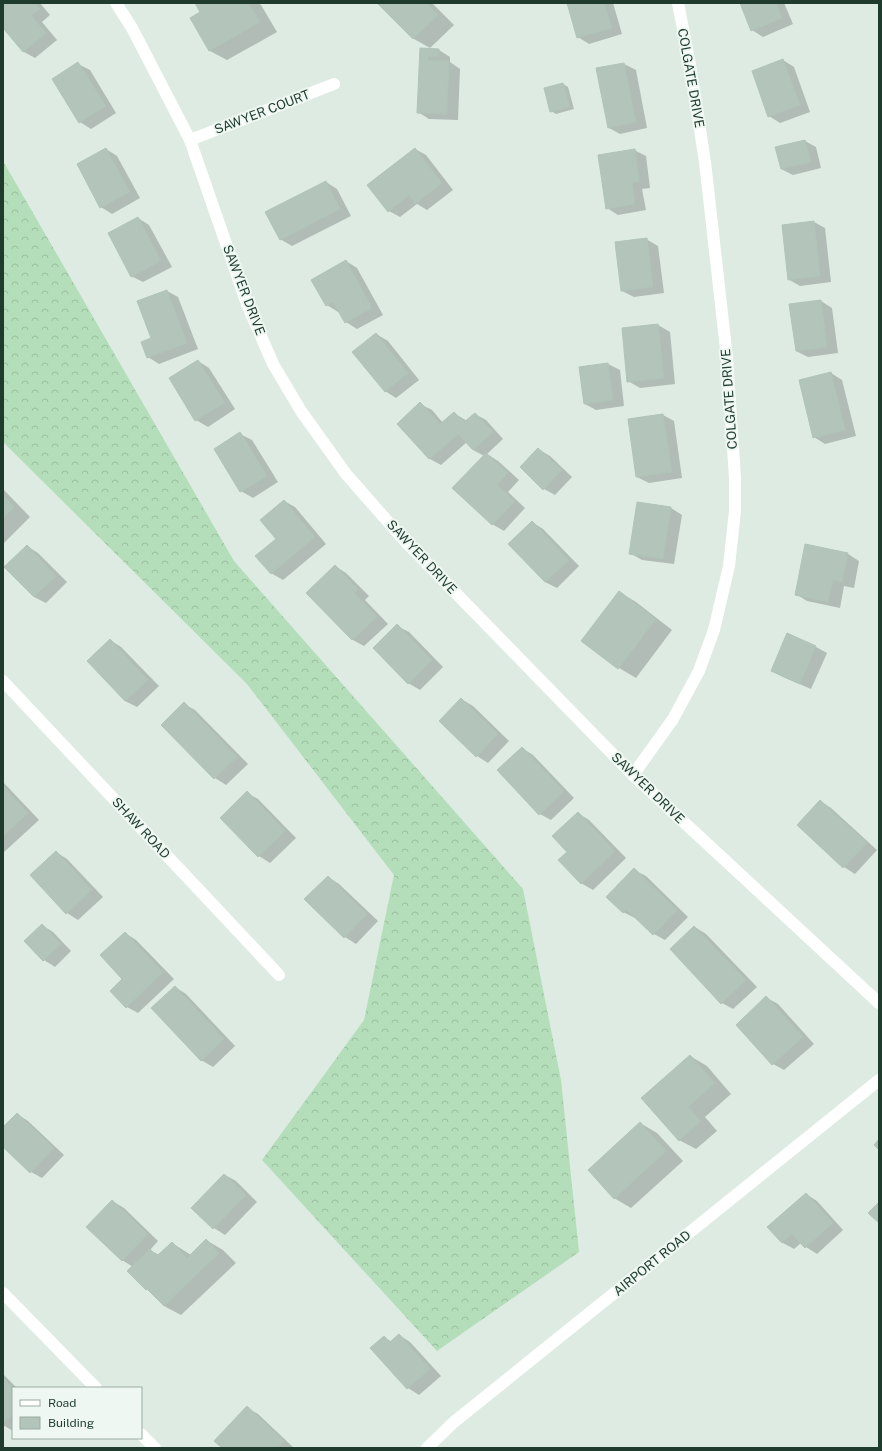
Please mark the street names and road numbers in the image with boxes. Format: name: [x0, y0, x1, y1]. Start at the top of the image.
street label: COLGATE DRIVE: [675, 27, 707, 129]
street label: SAWYER COURT: [212, 87, 312, 137]
street label: SAWYER DRIVE: [220, 243, 268, 337]
street label: COLGATE DRIVE: [718, 348, 740, 450]
street label: SAWYER DRIVE: [384, 517, 460, 597]
street label: SAWYER DRIVE: [608, 749, 688, 827]
street label: SHAW ROAD: [109, 794, 173, 862]
street label: AIRPORT ROAD: [610, 1227, 694, 1299]

